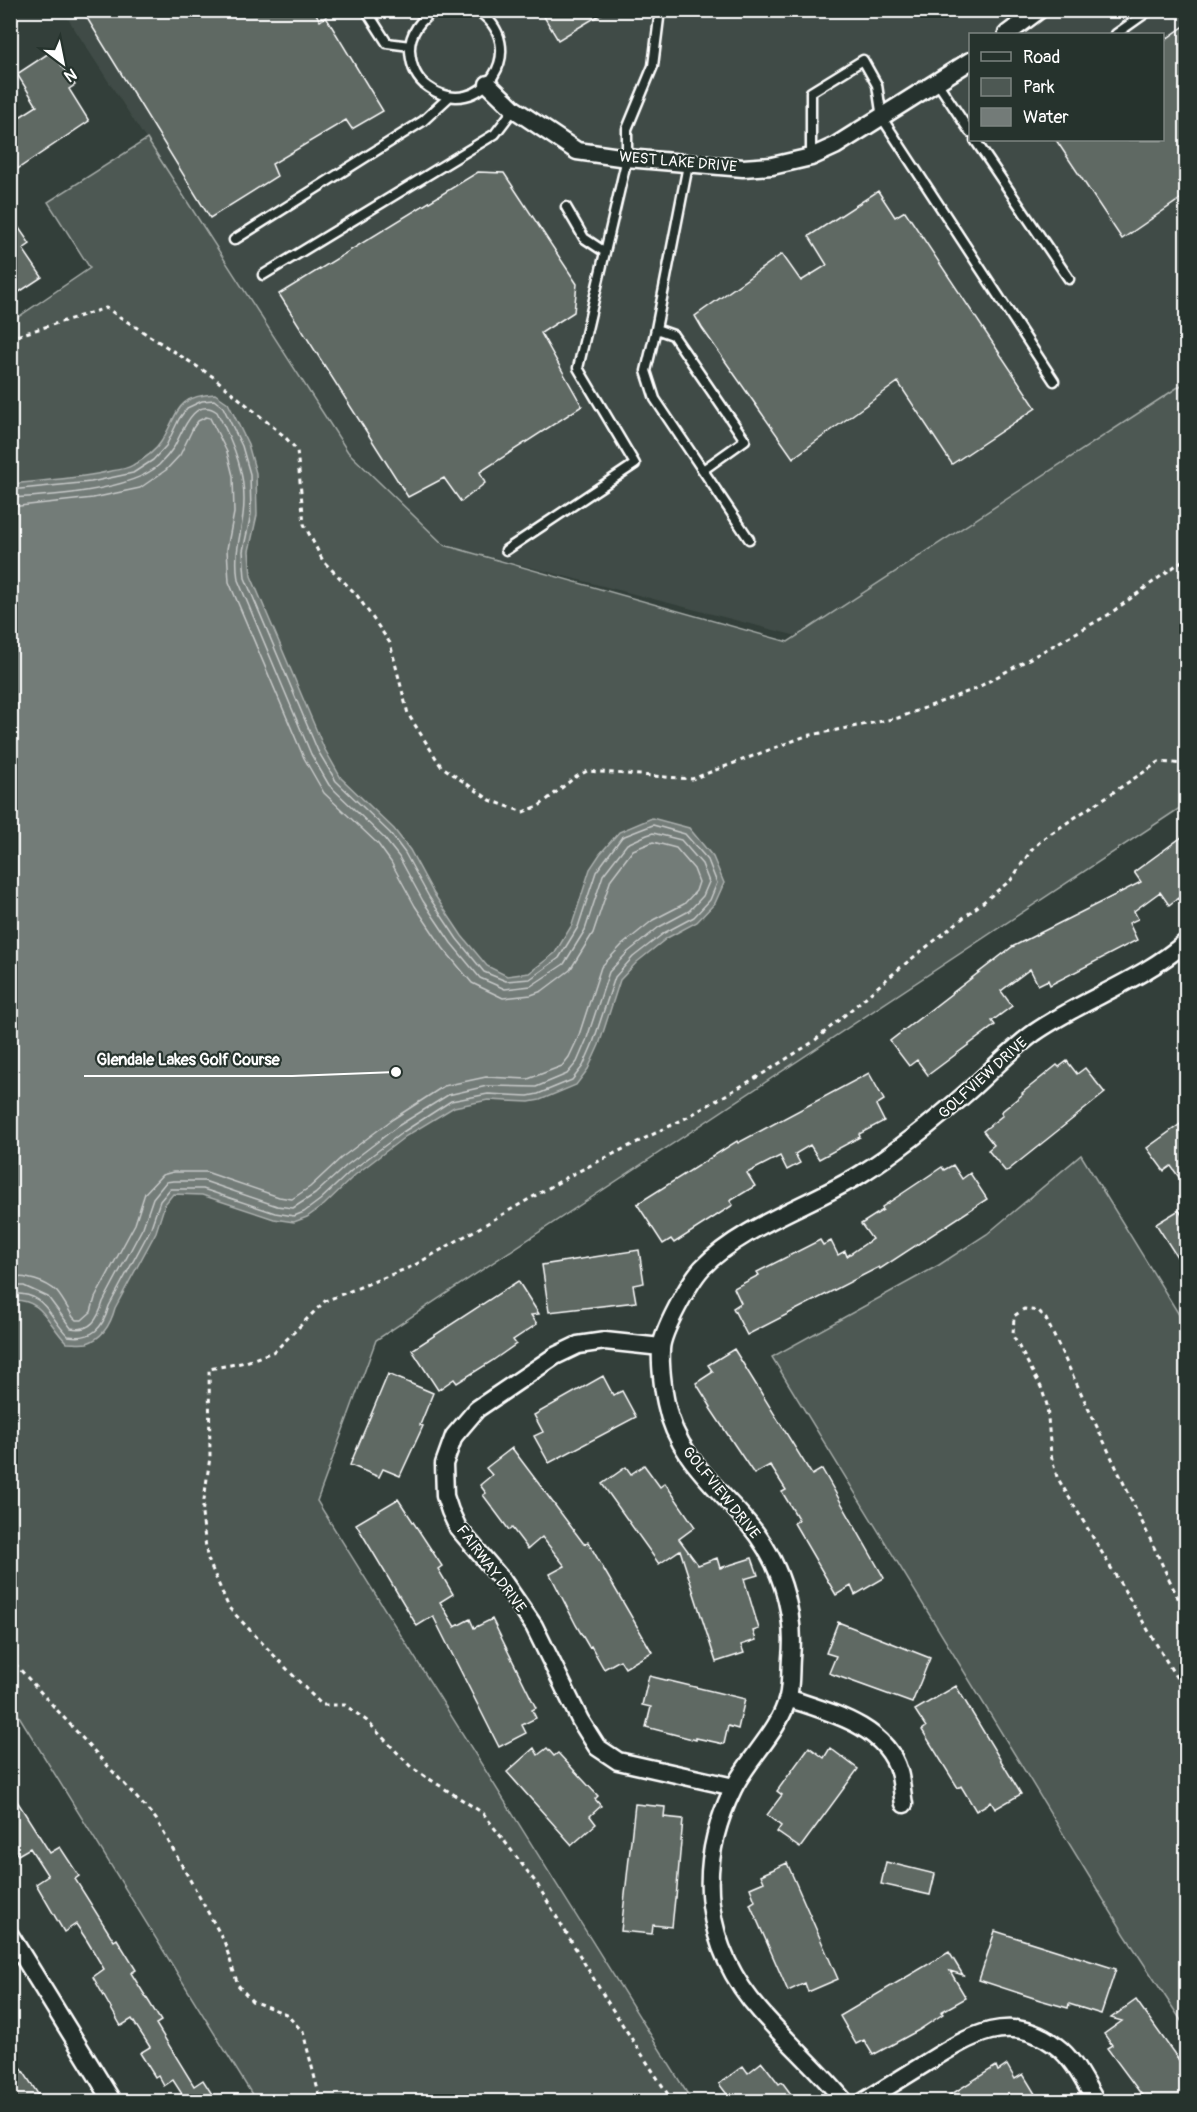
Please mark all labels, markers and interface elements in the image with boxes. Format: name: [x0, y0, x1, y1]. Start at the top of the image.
north arrow: [33, 33, 93, 93]
legend: [969, 33, 1164, 141]
text: Road: [1023, 46, 1060, 69]
text: N: [60, 64, 80, 86]
text: Park: [1023, 76, 1055, 99]
text: Water: [1023, 106, 1069, 129]
street label: WEST LAKE DRIVE: [618, 147, 738, 177]
street label: GOLFVIEW DRIVE: [935, 1033, 1032, 1123]
callout: Glendale Lakes Golf Course: [84, 1042, 292, 1076]
text: Glendale Lakes Golf Course: [96, 1050, 281, 1070]
street label: GOLFVIEW DRIVE: [678, 1443, 764, 1543]
street label: FAIRWAY DRIVE: [452, 1522, 530, 1617]

